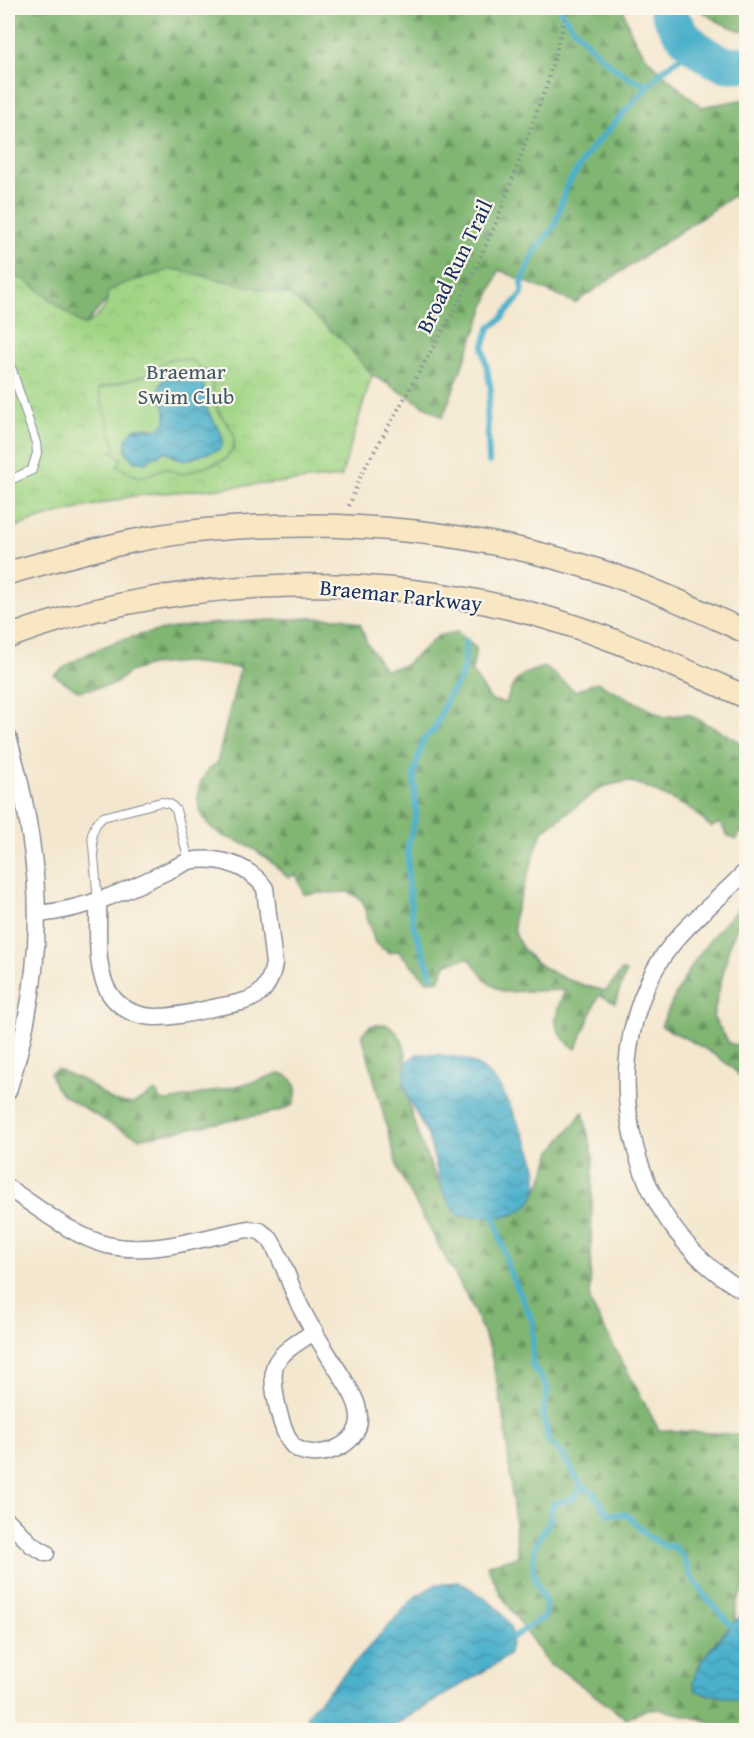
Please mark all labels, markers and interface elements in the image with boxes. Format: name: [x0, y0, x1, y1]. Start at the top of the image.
street label: Broad Run Trail: [408, 194, 500, 338]
park label: Braemar Swim Club: [138, 355, 234, 412]
street label: Braemar Parkway: [318, 571, 484, 619]

